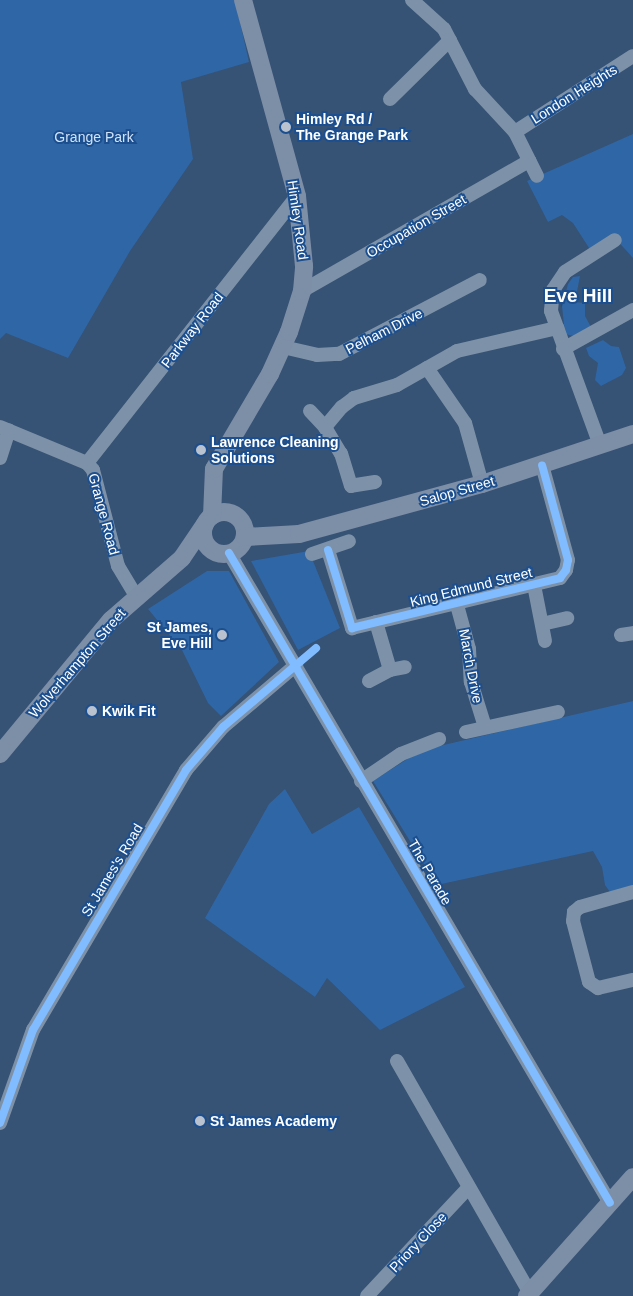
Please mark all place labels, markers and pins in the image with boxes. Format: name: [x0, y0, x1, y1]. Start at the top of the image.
place label: Himley Rd / The Grange Park: [296, 111, 408, 144]
marker: Himley Rd / The Grange Park: [280, 121, 292, 133]
place label: Lawrence Cleaning Solutions: [211, 434, 339, 467]
marker: Lawrence Cleaning Solutions: [195, 444, 207, 456]
place label: St James, Eve Hill: [147, 619, 212, 652]
marker: St James, Eve Hill: [216, 629, 228, 641]
place label: Kwik Fit: [102, 703, 156, 719]
marker: Kwik Fit: [86, 705, 98, 717]
place label: St James Academy: [210, 1113, 338, 1129]
marker: St James Academy: [194, 1115, 206, 1127]

